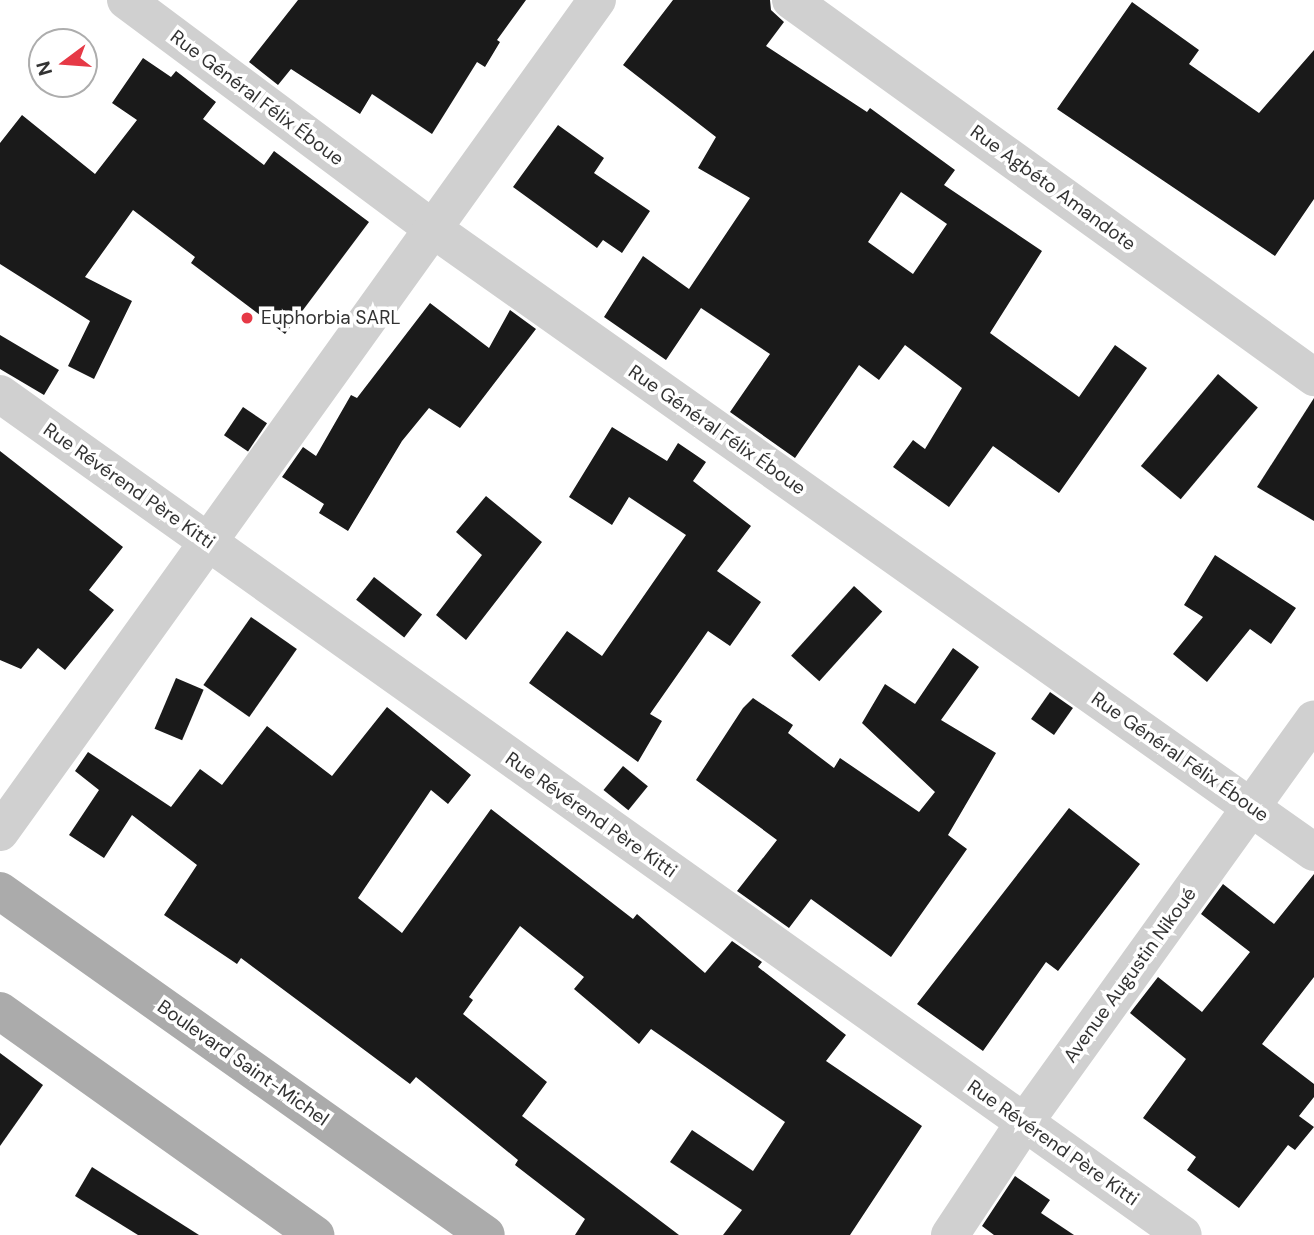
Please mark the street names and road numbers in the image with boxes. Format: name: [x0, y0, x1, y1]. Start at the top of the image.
street label: Rue Général Félix Éboue: [166, 25, 348, 171]
street label: Rue Agbéto Amandote: [966, 120, 1140, 256]
street label: Rue Général Félix Éboue: [624, 360, 810, 500]
street label: Rue Révérend Père Kitti: [39, 418, 219, 554]
street label: Rue Général Félix Éboue: [1087, 687, 1273, 827]
street label: Rue Révérend Père Kitti: [501, 747, 681, 883]
street label: Avenue Augustin Nikoué: [1059, 883, 1201, 1067]
street label: Boulevard Saint-Michel: [153, 995, 333, 1131]
street label: Rue Révérend Père Kitti: [963, 1075, 1143, 1211]

